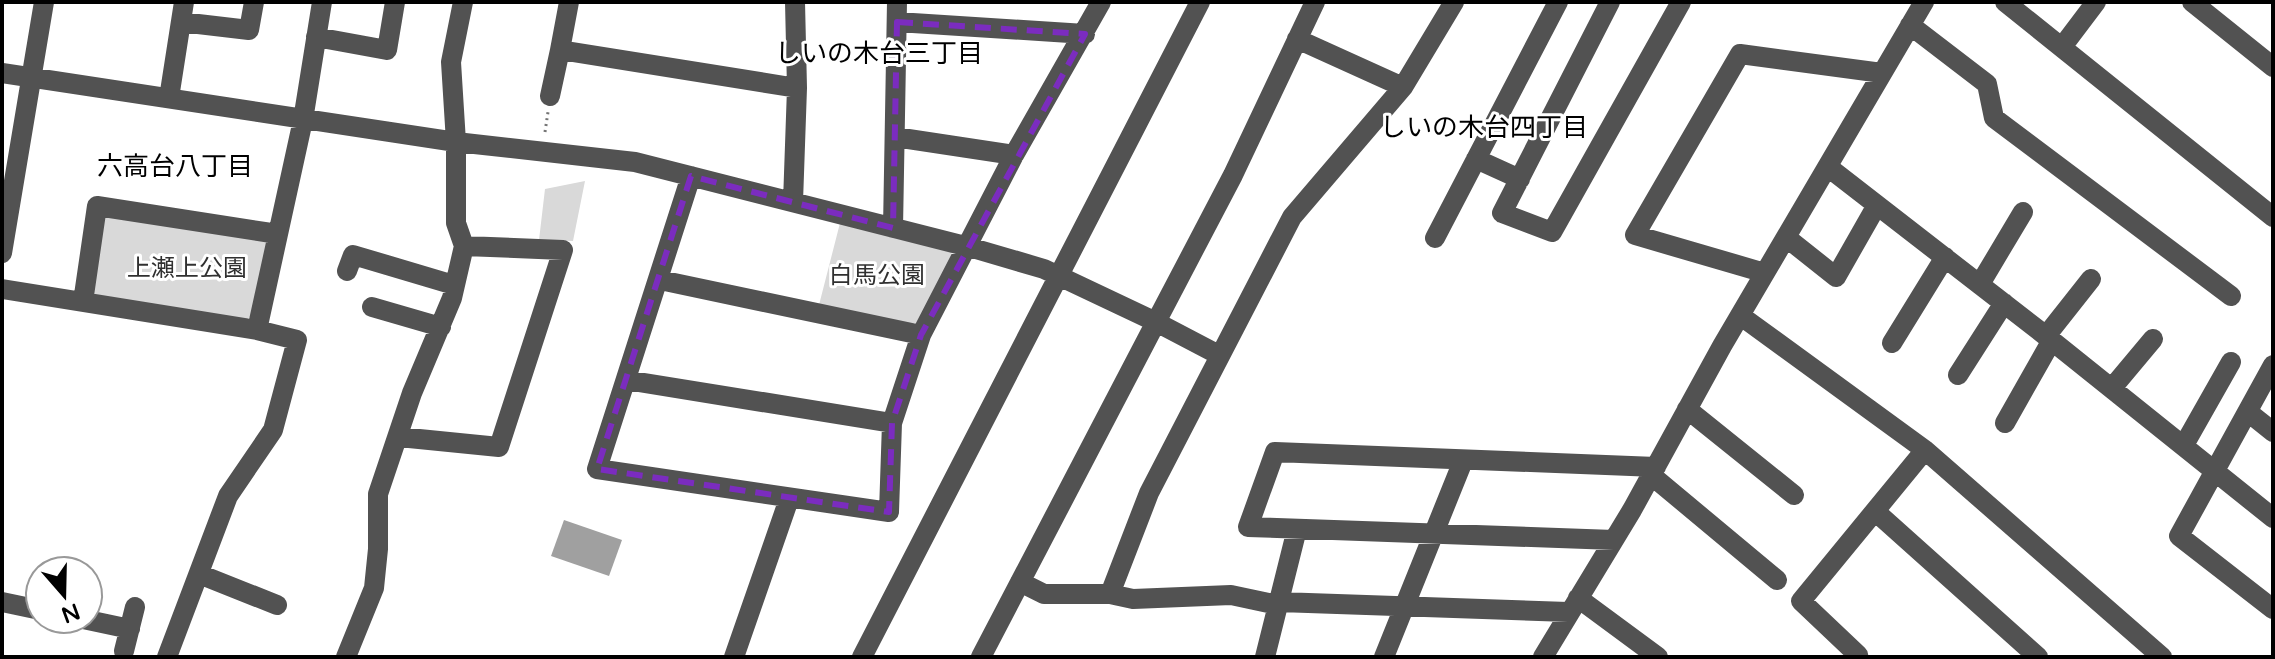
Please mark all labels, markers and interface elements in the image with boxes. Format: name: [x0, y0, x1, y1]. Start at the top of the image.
district label: しいの木台三丁目: [775, 38, 983, 69]
district label: しいの木台四丁目: [1380, 112, 1588, 143]
district label: 六高台八丁目: [97, 151, 253, 182]
park label: 上瀬上公園: [127, 254, 247, 283]
park label: 白馬公園: [829, 261, 925, 290]
north arrow: [24, 555, 104, 635]
text: N: [58, 598, 83, 628]

